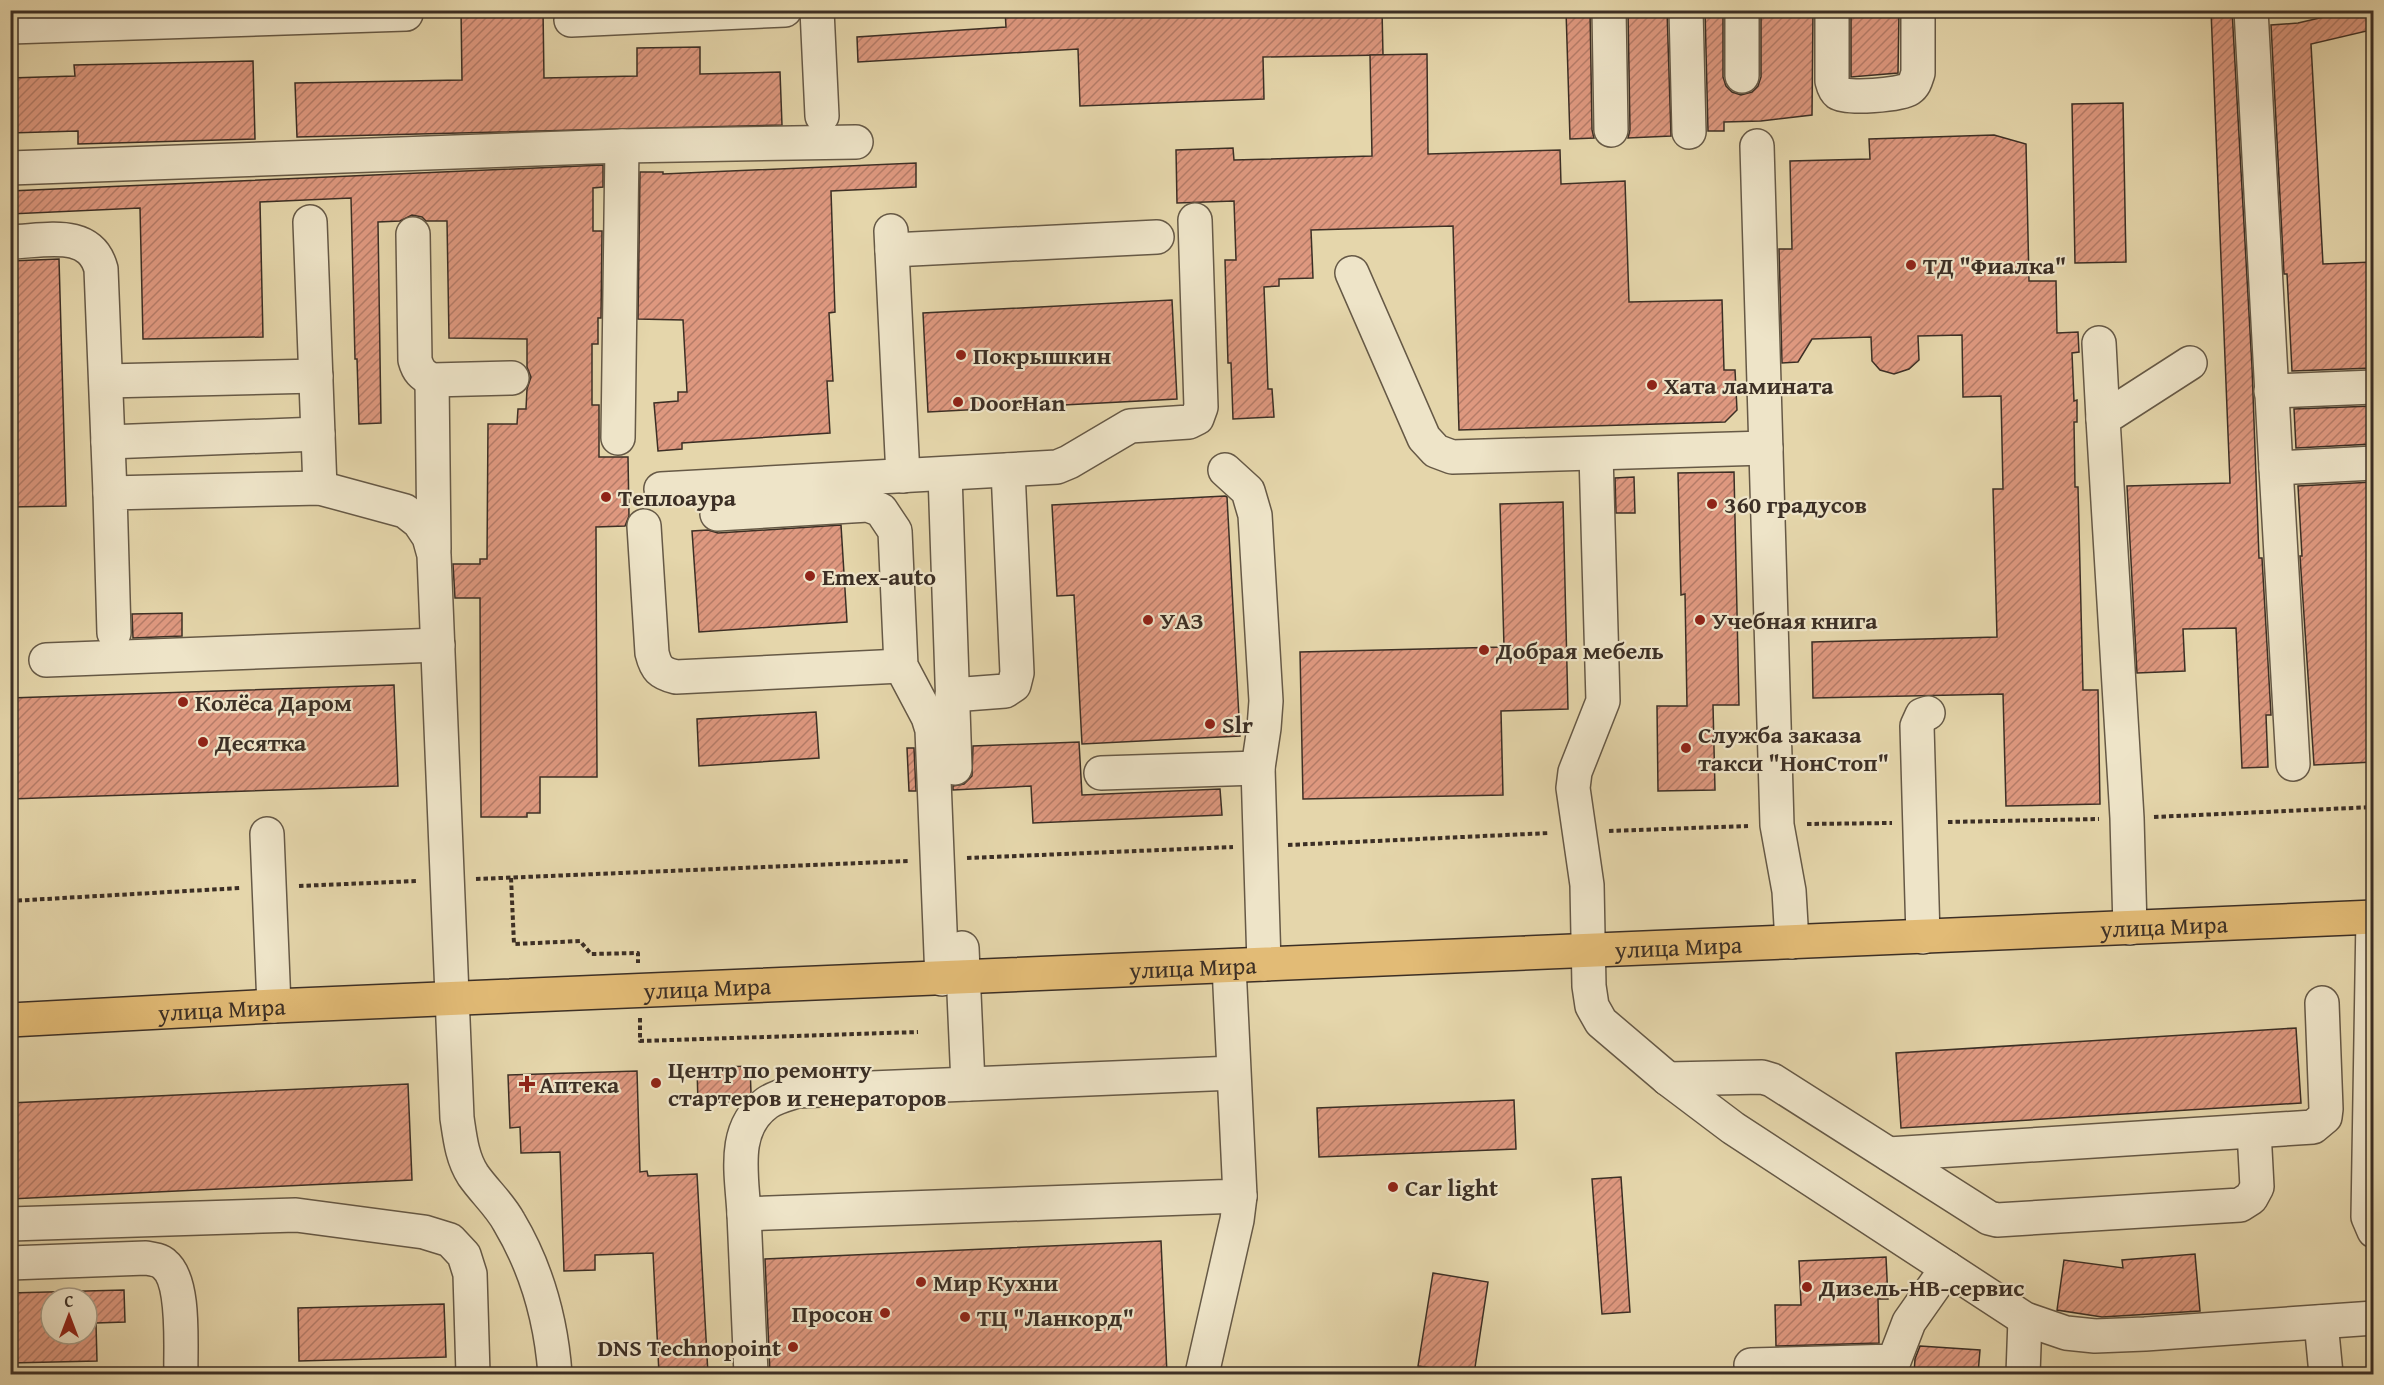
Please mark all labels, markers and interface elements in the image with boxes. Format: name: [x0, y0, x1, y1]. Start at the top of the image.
place label: ТД "Фиалка": [1923, 248, 2066, 283]
marker: ТД "Фиалка": [1904, 258, 1918, 272]
place label: Покрышкин: [973, 338, 1111, 373]
marker: Покрышкин: [954, 348, 968, 362]
place label: Хата ламината: [1664, 368, 1834, 403]
marker: Хата ламината: [1645, 378, 1659, 392]
place label: DoorHan: [970, 385, 1065, 420]
marker: DoorHan: [951, 395, 965, 409]
place label: Теплоаура: [618, 480, 737, 515]
place label: 360 градусов: [1724, 487, 1867, 522]
marker: Теплоаура: [599, 490, 613, 504]
marker: 360 градусов: [1705, 497, 1719, 511]
place label: Emex-auto: [822, 559, 936, 594]
marker: Emex-auto: [803, 569, 817, 583]
place label: УАЗ: [1160, 603, 1204, 638]
place label: Учебная книга: [1712, 603, 1878, 638]
marker: УАЗ: [1141, 613, 1155, 627]
marker: Учебная книга: [1693, 613, 1707, 627]
place label: Добрая мебель: [1495, 633, 1664, 668]
marker: Добрая мебель: [1477, 643, 1491, 657]
place label: Колёса Даром: [195, 685, 352, 720]
marker: Колёса Даром: [176, 695, 190, 709]
place label: Slr: [1222, 707, 1253, 742]
marker: Slr: [1203, 717, 1217, 731]
place label: Служба заказа такси "НонСтоп": [1698, 717, 1889, 780]
place label: Десятка: [214, 725, 307, 760]
marker: Десятка: [196, 735, 210, 749]
marker: Служба заказа такси "НонСтоп": [1679, 741, 1693, 755]
street label: улица Мира: [2098, 906, 2229, 946]
street label: улица Мира: [1613, 926, 1743, 967]
street label: улица Мира: [1127, 947, 1258, 987]
street label: улица Мира: [642, 967, 772, 1008]
street label: улица Мира: [156, 988, 287, 1030]
place label: Центр по ремонту стартеров и генераторов: [668, 1052, 947, 1115]
place label: Аптека: [539, 1067, 620, 1102]
marker: Центр по ремонту стартеров и генераторов: [649, 1076, 663, 1090]
marker: Аптека: [520, 1077, 534, 1091]
place label: Car light: [1405, 1170, 1498, 1205]
marker: Car light: [1386, 1180, 1400, 1194]
place label: Мир Кухни: [933, 1265, 1058, 1300]
place label: Дизель-НВ-сервис: [1818, 1270, 2024, 1305]
marker: Мир Кухни: [914, 1275, 928, 1289]
marker: Дизель-НВ-сервис: [1800, 1280, 1814, 1294]
north arrow: [39, 1286, 99, 1346]
text: С: [64, 1289, 74, 1313]
place label: Просон: [792, 1296, 873, 1331]
place label: ТЦ "Ланкорд": [977, 1300, 1134, 1335]
marker: Просон: [878, 1306, 892, 1320]
marker: ТЦ "Ланкорд": [958, 1310, 972, 1324]
place label: DNS Technopoint: [597, 1330, 781, 1365]
marker: DNS Technopoint: [786, 1340, 800, 1354]

